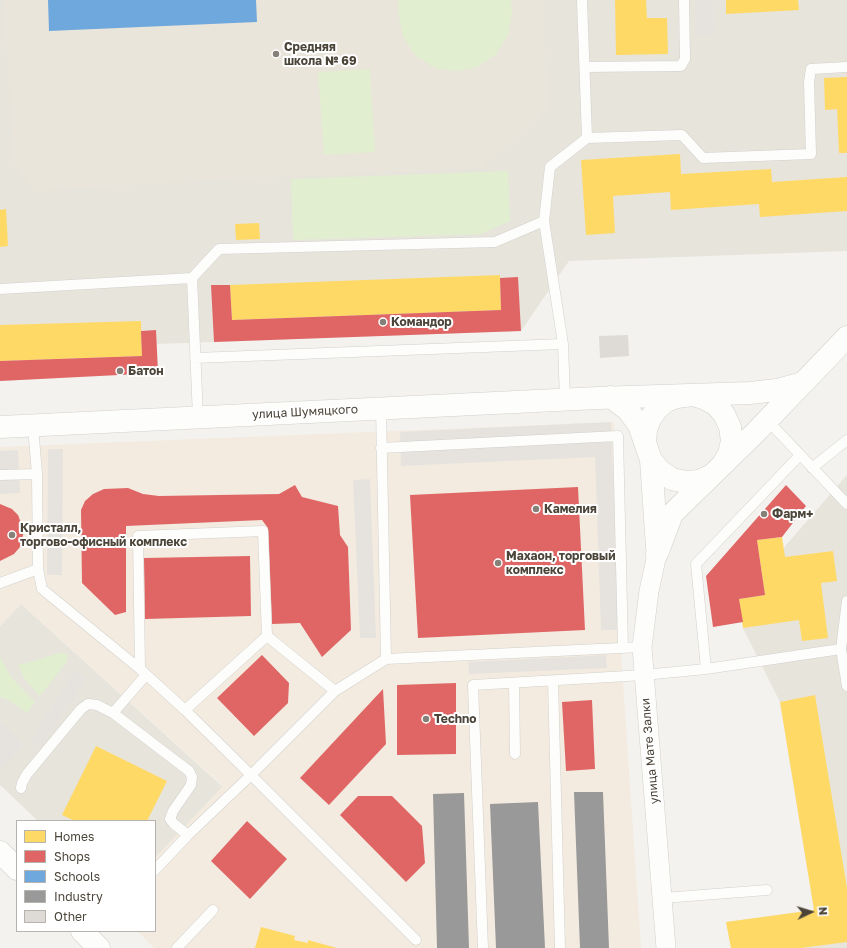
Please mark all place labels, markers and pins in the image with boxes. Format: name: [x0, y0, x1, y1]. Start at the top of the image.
place label: Средняя школа № 69: [284, 40, 357, 68]
marker: Средняя школа № 69: [271, 49, 281, 59]
place label: Командор: [391, 315, 452, 329]
marker: Командор: [378, 317, 388, 327]
place label: Батон: [128, 364, 164, 378]
marker: Батон: [115, 366, 125, 376]
place label: Камелия: [544, 502, 597, 516]
marker: Камелия: [531, 504, 541, 514]
place label: Фарм+: [772, 507, 813, 521]
marker: Фарм+: [759, 509, 769, 519]
place label: Кристалл, торгово-офисный комплекс: [20, 521, 187, 549]
marker: Кристалл, торгово-офисный комплекс: [7, 530, 17, 540]
place label: Махаон, торговый комплекс: [506, 549, 615, 577]
marker: Махаон, торговый комплекс: [493, 558, 503, 568]
place label: Techno: [434, 712, 477, 726]
marker: Techno: [421, 714, 431, 724]

